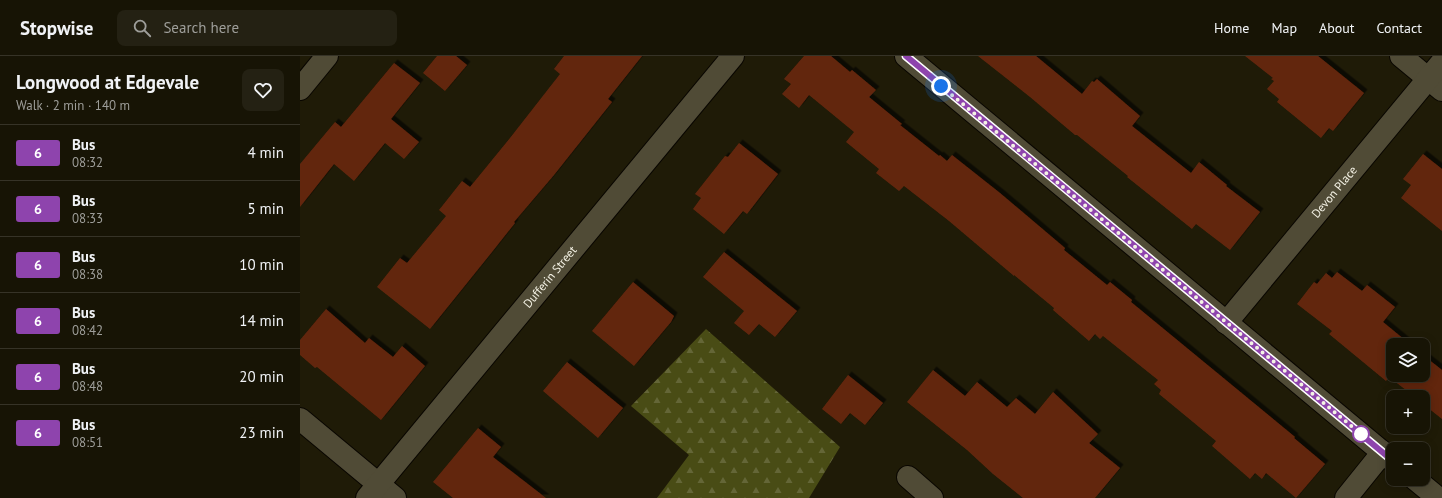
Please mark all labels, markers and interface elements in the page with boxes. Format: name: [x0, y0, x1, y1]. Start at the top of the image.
search box: [117, 10, 397, 46]
text: Stopwise: [20, 16, 93, 40]
icon: search: [131, 17, 153, 39]
text: Search here: [163, 18, 239, 37]
text: Home: [1214, 19, 1249, 37]
text: Map: [1271, 19, 1297, 37]
text: About: [1319, 19, 1355, 37]
text: Contact: [1377, 19, 1422, 37]
button: heart: [242, 69, 284, 111]
text: Longwood at Edgevale: [16, 70, 199, 94]
your location: [931, 76, 951, 96]
text: Walk · 2 min · 140 m: [16, 97, 130, 114]
text: Bus: [72, 135, 95, 154]
text: 4 min: [247, 143, 284, 162]
text: 6: [34, 144, 42, 162]
text: 08:32: [72, 154, 103, 171]
street label: Devon Place: [1308, 163, 1360, 221]
text: Bus: [72, 191, 95, 210]
text: 5 min: [247, 199, 284, 218]
text: 6: [34, 200, 42, 218]
text: 08:33: [72, 210, 103, 227]
street label: Dufferin Street: [520, 243, 580, 311]
text: Bus: [72, 247, 95, 266]
text: 10 min: [239, 255, 284, 274]
text: 6: [34, 256, 42, 274]
text: 08:38: [72, 266, 103, 283]
text: Bus: [72, 303, 95, 322]
text: 14 min: [239, 311, 284, 330]
text: 6: [34, 312, 42, 330]
text: 08:42: [72, 322, 103, 339]
map controls: [1386, 338, 1430, 486]
button: layers: [1386, 338, 1430, 382]
text: Bus: [72, 359, 95, 378]
text: 20 min: [239, 367, 284, 386]
text: 6: [34, 368, 42, 386]
text: 08:48: [72, 378, 103, 395]
button: +: [1386, 390, 1430, 434]
text: Bus: [72, 415, 95, 434]
text: 23 min: [239, 423, 284, 442]
text: 6: [34, 424, 42, 442]
unlabelled marker: [1352, 425, 1370, 443]
text: 08:51: [72, 434, 103, 451]
button: −: [1386, 442, 1430, 486]

